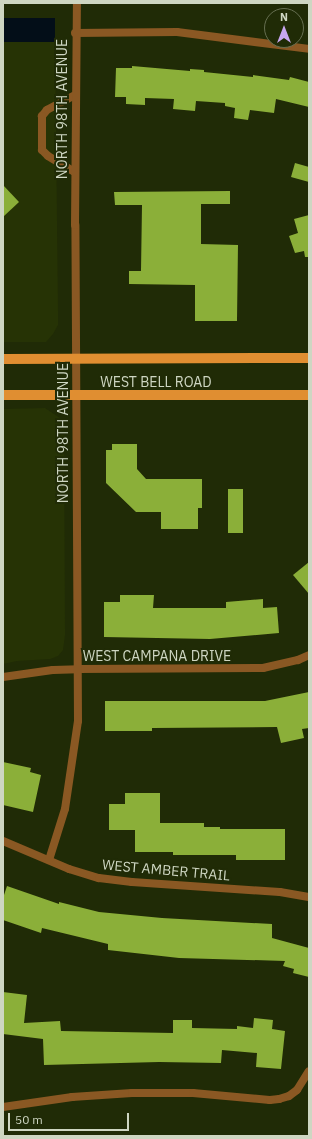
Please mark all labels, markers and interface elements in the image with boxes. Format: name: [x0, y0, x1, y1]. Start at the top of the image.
north arrow: [264, 8, 304, 48]
text: N: [280, 10, 288, 24]
street label: NORTH 98TH AVENUE: [54, 39, 70, 179]
street label: NORTH 98TH AVENUE: [55, 363, 71, 503]
street label: WEST BELL ROAD: [100, 374, 212, 390]
street label: WEST CAMPANA DRIVE: [83, 648, 231, 664]
street label: WEST AMBER TRAIL: [101, 856, 231, 884]
scale bar: [10, 1105, 131, 1131]
text: 50 m: [15, 1112, 43, 1127]

